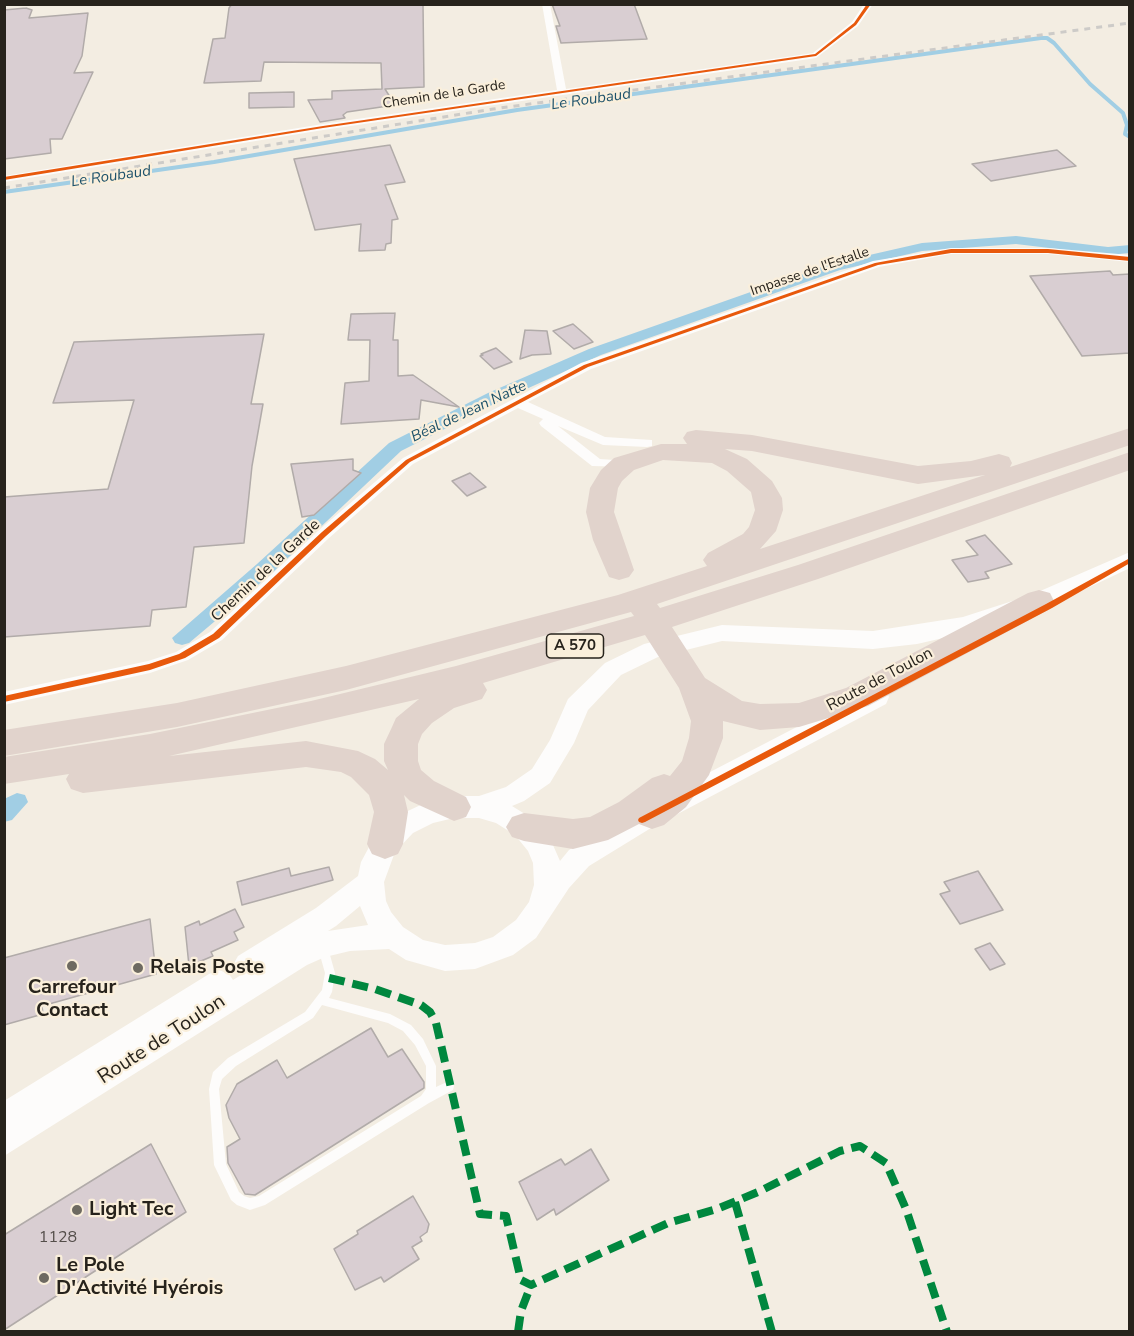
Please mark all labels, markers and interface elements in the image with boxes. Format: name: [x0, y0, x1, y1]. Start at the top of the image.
street label: Chemin de la Garde: [381, 77, 507, 113]
water label: Le Roubaud: [550, 85, 632, 115]
water label: Le Roubaud: [70, 162, 152, 192]
street label: Impasse de l'Estalle: [749, 244, 871, 300]
water label: Béal de Jean Natte: [408, 377, 530, 447]
street label: Chemin de la Garde: [208, 516, 324, 626]
road number: A 570: [546, 634, 604, 658]
street label: Route de Toulon: [824, 644, 936, 716]
place label: Relais Poste: [150, 956, 264, 980]
marker: Carrefour Contact: [65, 959, 79, 973]
marker: Relais Poste: [131, 961, 145, 975]
place label: Carrefour Contact: [28, 976, 116, 1023]
street label: Route de Toulon: [94, 990, 230, 1090]
place label: Light Tec: [89, 1198, 173, 1222]
marker: Light Tec: [70, 1203, 84, 1217]
house number: 1128: [39, 1228, 77, 1248]
place label: Le Pole D'Activité Hyérois: [56, 1254, 223, 1301]
marker: Le Pole D'Activité Hyérois: [37, 1271, 51, 1285]

